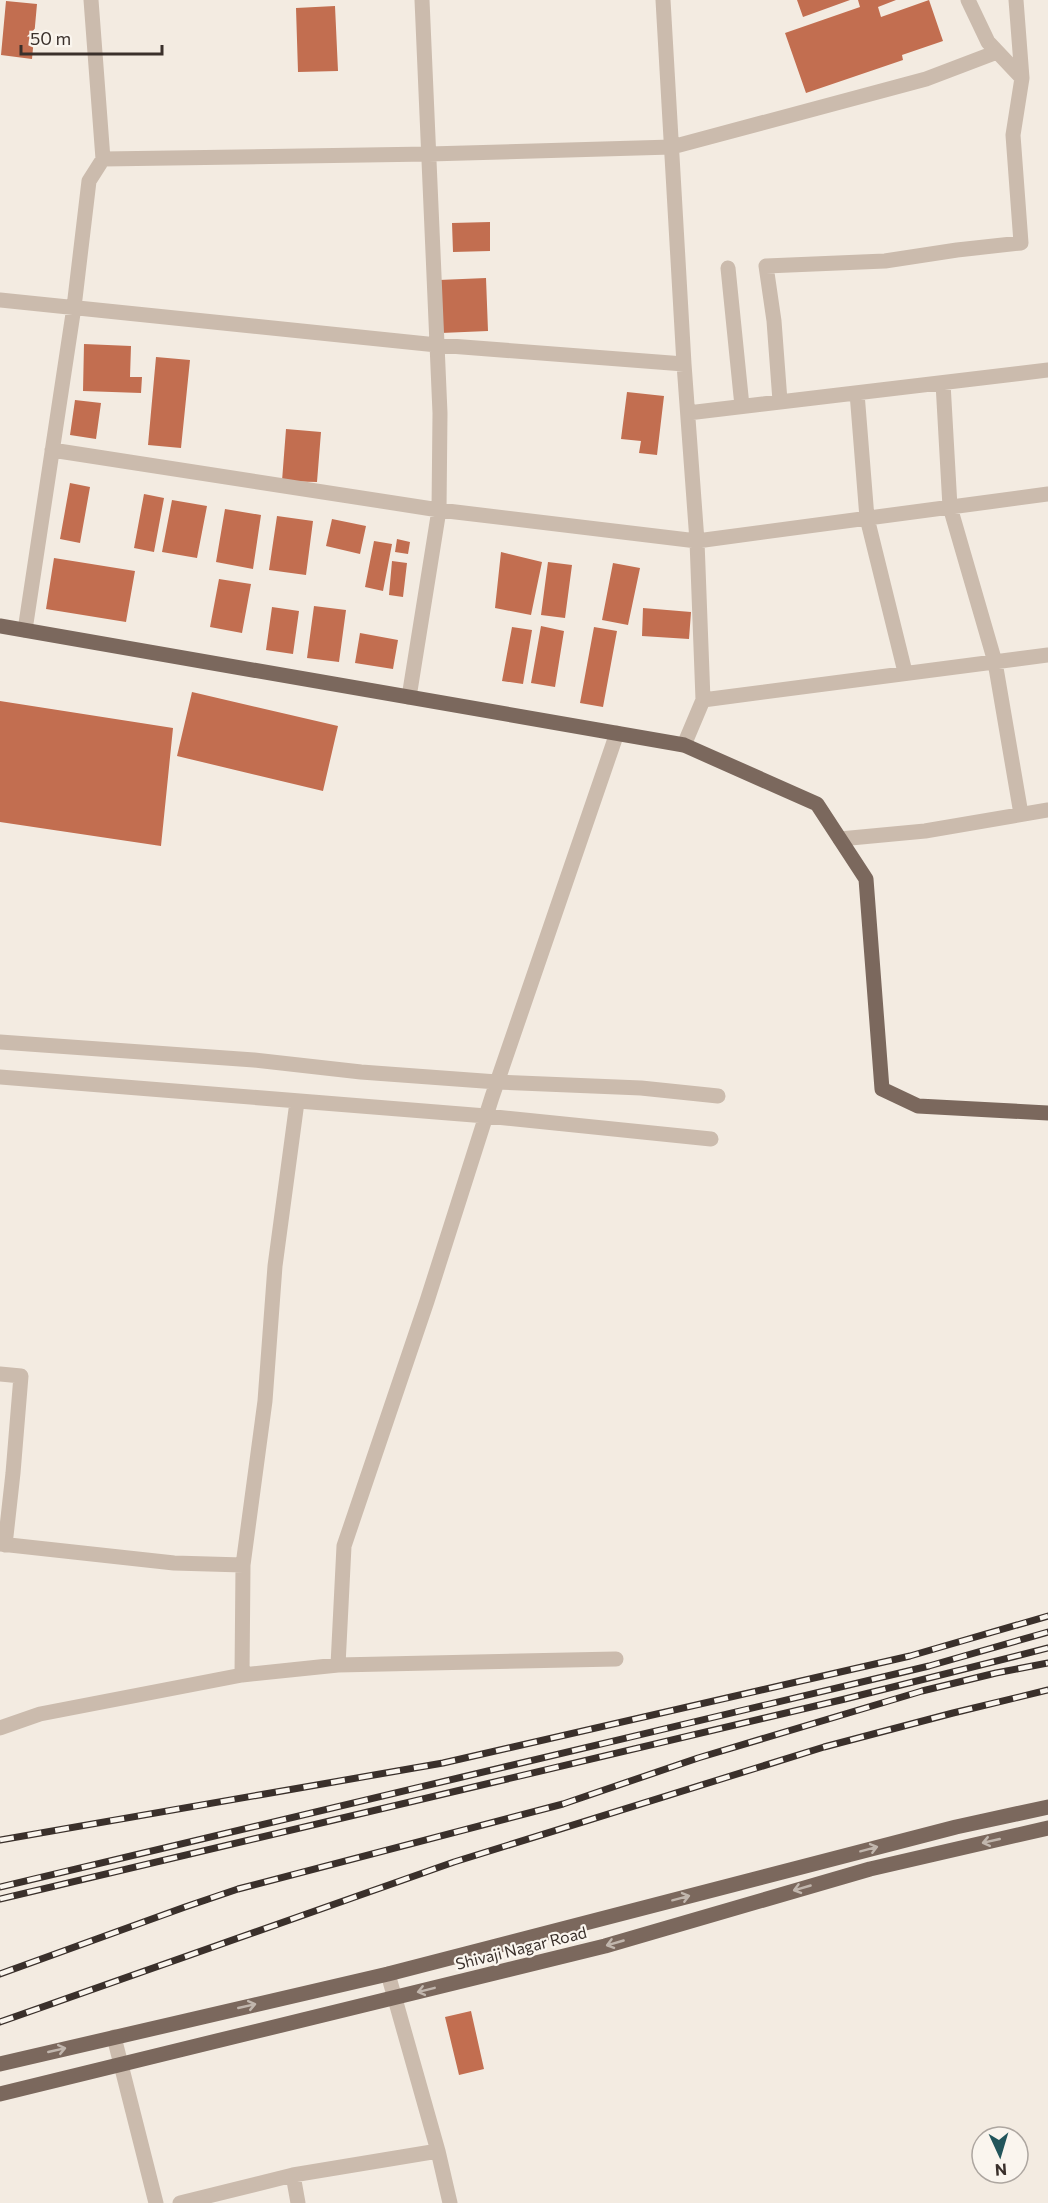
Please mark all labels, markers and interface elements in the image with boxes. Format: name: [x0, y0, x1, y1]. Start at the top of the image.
scale bar: [21, 18, 162, 56]
text: 50 m: [30, 27, 71, 49]
one-way arrow: [982, 1835, 1001, 1847]
one-way arrow: [860, 1843, 879, 1854]
one-way arrow: [793, 1883, 812, 1895]
one-way arrow: [671, 1892, 690, 1903]
street label: Shivaji Nagar Road: [453, 1922, 588, 1973]
one-way arrow: [606, 1938, 625, 1949]
one-way arrow: [416, 1985, 435, 1997]
one-way arrow: [237, 2000, 256, 2012]
one-way arrow: [47, 2044, 66, 2056]
north arrow: [970, 2125, 1030, 2185]
text: N: [994, 2161, 1008, 2180]

